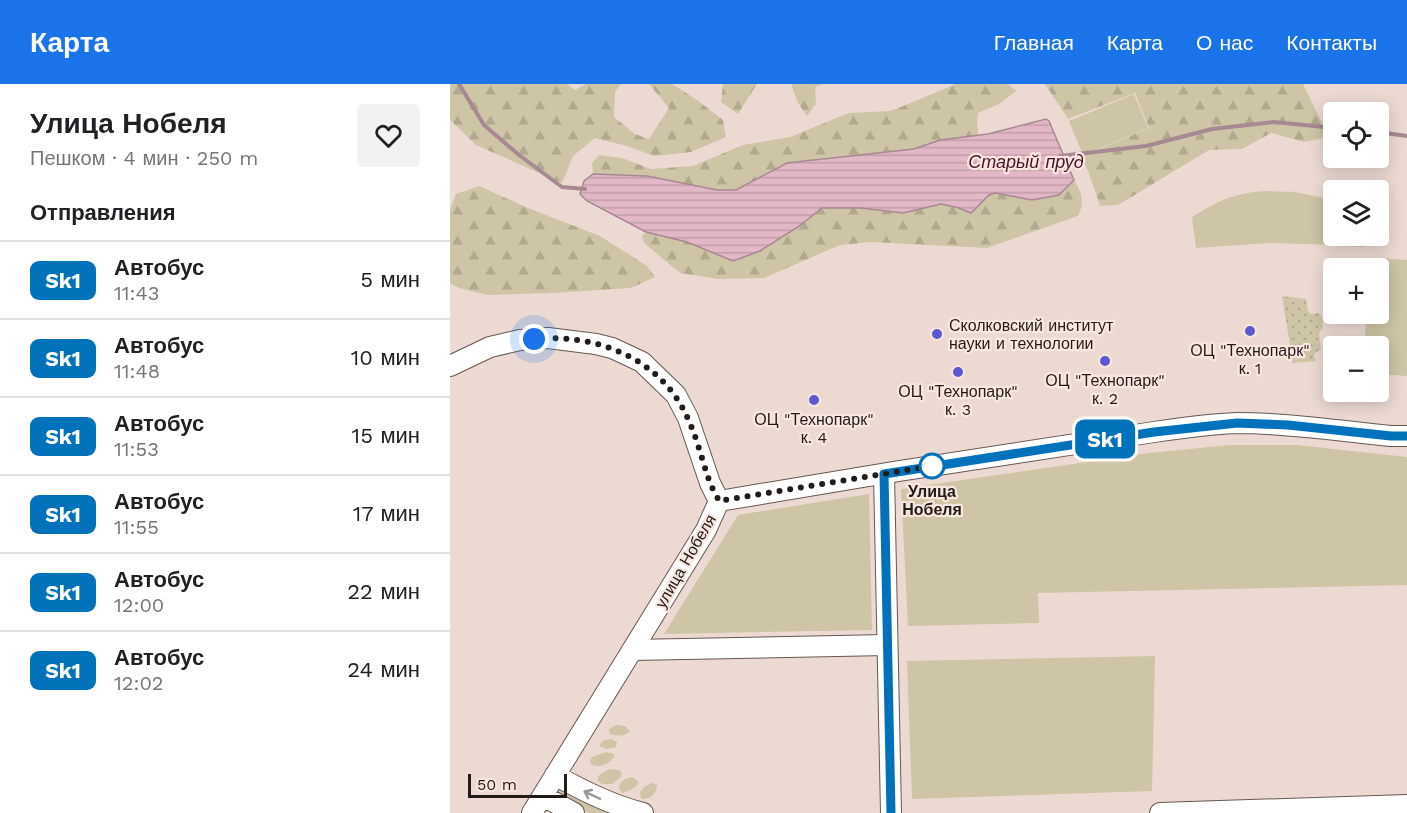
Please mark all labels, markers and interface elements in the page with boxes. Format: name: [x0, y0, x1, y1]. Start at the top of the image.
text: Карта: [30, 26, 109, 59]
text: Главная: [994, 30, 1074, 55]
text: Карта: [1107, 30, 1163, 55]
text: О нас: [1196, 30, 1253, 55]
text: Контакты: [1286, 30, 1377, 55]
map controls: [1323, 102, 1389, 402]
button: locate: [1323, 102, 1389, 168]
button: heart: [357, 104, 420, 167]
text: Улица Нобеля: [30, 107, 227, 140]
text: Пешком · 4 мин · 250 m: [30, 146, 258, 170]
water label: Старый пруд: [968, 151, 1084, 172]
button: layers: [1323, 180, 1389, 246]
text: Отправления: [30, 200, 176, 225]
text: Автобус: [114, 255, 204, 280]
button: +: [1323, 258, 1389, 324]
text: 5 мин: [360, 267, 420, 292]
text: Sk1: [45, 268, 81, 293]
text: 11:43: [114, 281, 159, 305]
place label: Сколковский институт науки и технологии: [949, 316, 1114, 353]
your location: [519, 324, 549, 354]
marker: ОЦ "Технопарк" к. 1: [1243, 324, 1257, 338]
marker: Сколковский институт науки и технологии: [930, 327, 944, 341]
text: Автобус: [114, 333, 204, 358]
button: −: [1323, 336, 1389, 402]
place label: ОЦ "Технопарк" к. 1: [1190, 341, 1310, 378]
text: 10 мин: [351, 345, 420, 370]
text: Sk1: [45, 346, 81, 371]
marker: ОЦ "Технопарк" к. 2: [1098, 354, 1112, 368]
text: 11:48: [114, 359, 160, 383]
marker: ОЦ "Технопарк" к. 3: [951, 365, 965, 379]
place label: ОЦ "Технопарк" к. 2: [1045, 371, 1165, 408]
place label: ОЦ "Технопарк" к. 3: [898, 382, 1018, 419]
marker: ОЦ "Технопарк" к. 4: [807, 393, 821, 407]
place label: ОЦ "Технопарк" к. 4: [754, 410, 874, 447]
text: Автобус: [114, 411, 204, 436]
line badge: Sk1: [1070, 420, 1140, 458]
text: 15 мин: [352, 423, 420, 448]
text: Sk1: [45, 424, 81, 449]
text: Sk1: [1087, 427, 1123, 452]
text: 11:53: [114, 437, 159, 461]
marker: Улица Нобеля: [919, 453, 945, 479]
place label: Улица Нобеля: [902, 482, 962, 519]
text: Автобус: [114, 489, 204, 514]
text: 17 мин: [353, 501, 420, 526]
text: Sk1: [45, 502, 81, 527]
street label: улица Нобеля: [651, 511, 720, 612]
text: 11:55: [114, 515, 159, 539]
text: Автобус: [114, 567, 204, 592]
text: 22 мин: [347, 579, 420, 604]
text: Sk1: [45, 580, 81, 605]
text: 12:00: [114, 593, 164, 617]
text: Автобус: [114, 645, 204, 670]
text: 24 мин: [347, 657, 420, 682]
text: Sk1: [45, 658, 81, 683]
text: 12:02: [114, 671, 163, 695]
scale bar: [468, 771, 567, 798]
text: 50 m: [477, 775, 517, 794]
one-way arrow: [584, 788, 602, 800]

